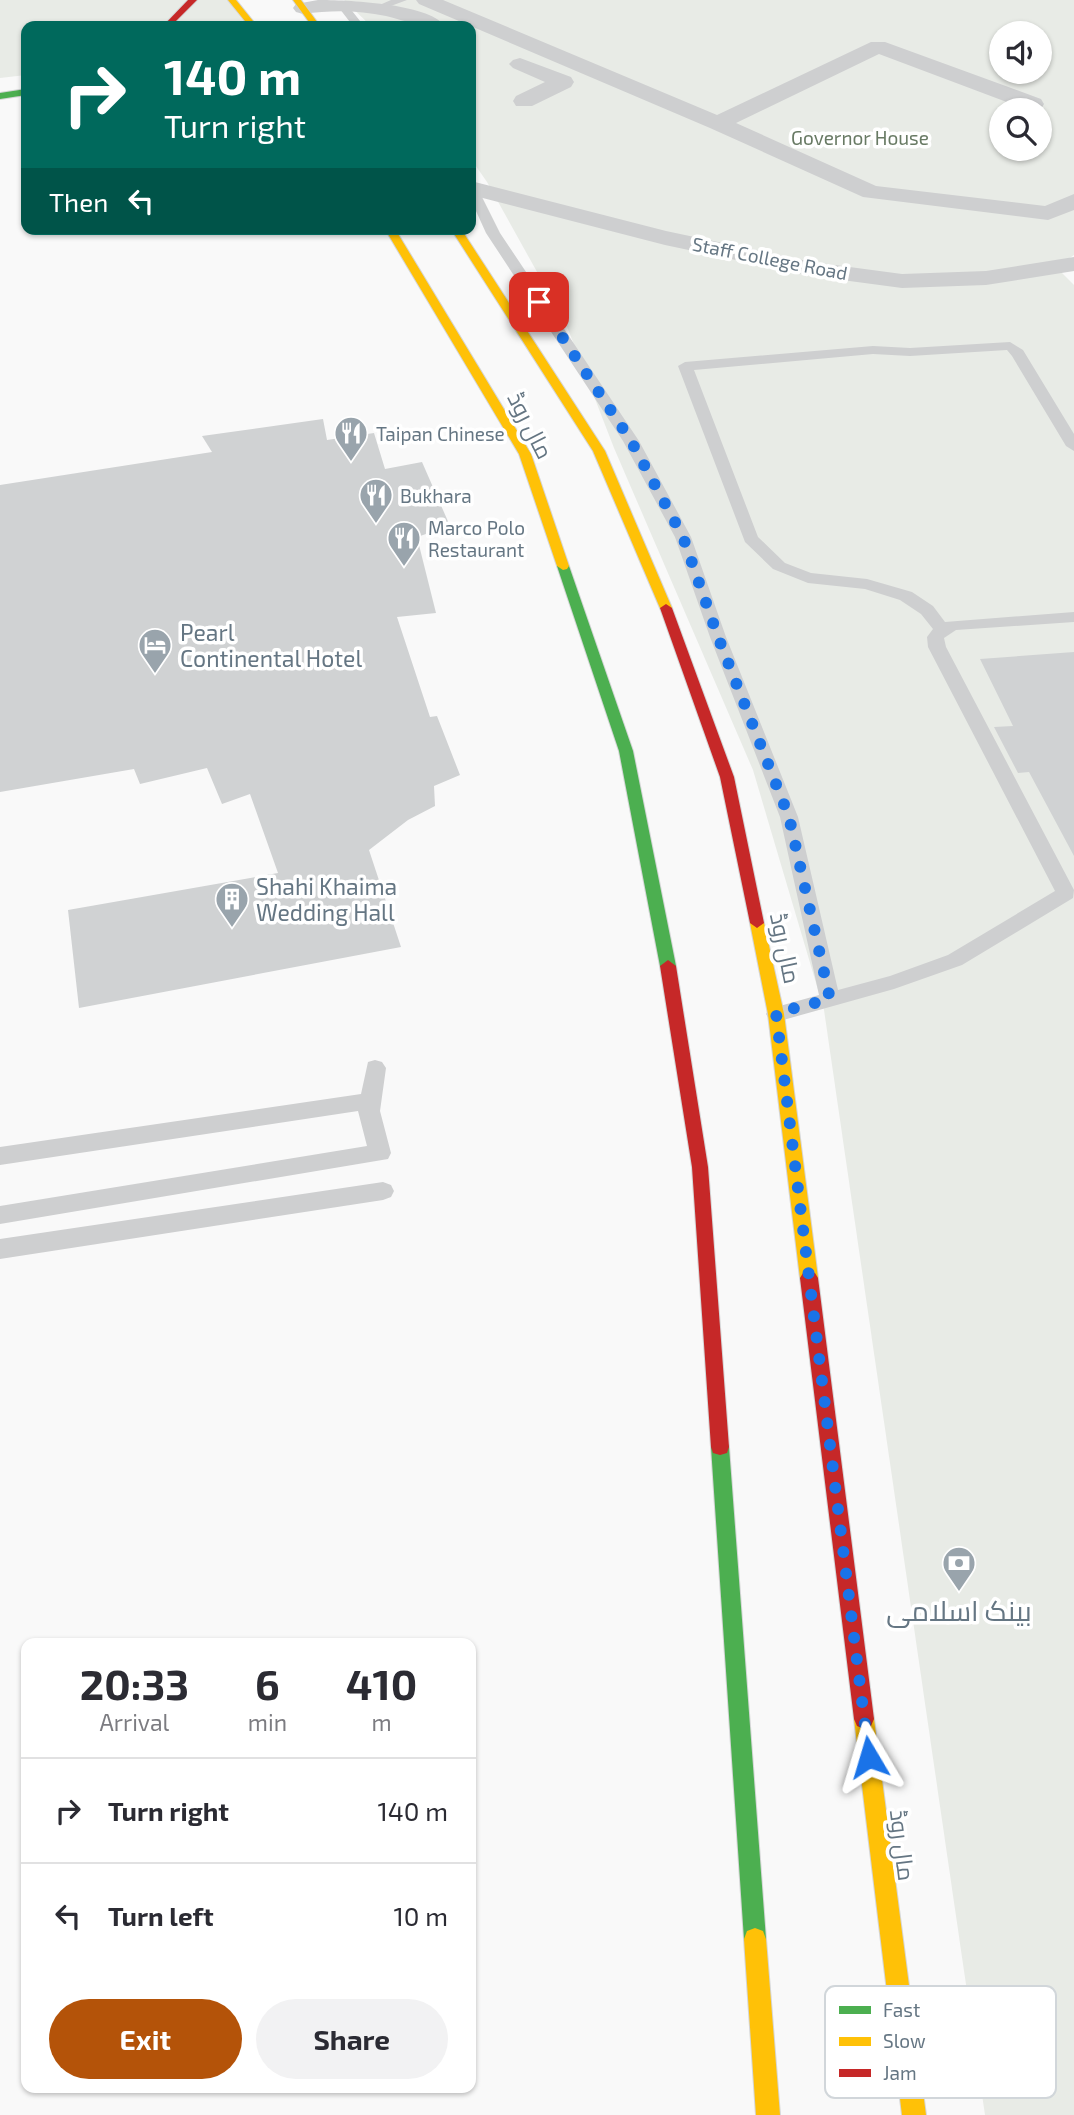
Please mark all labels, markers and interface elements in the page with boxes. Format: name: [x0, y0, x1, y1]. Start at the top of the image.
map controls: [989, 21, 1052, 161]
button: sound: [989, 21, 1052, 84]
text: 140 m: [164, 46, 301, 105]
icon: right: [49, 49, 140, 140]
button: search: [989, 98, 1052, 161]
text: Turn right: [164, 106, 306, 144]
park label: Governor House: [791, 126, 929, 149]
icon: left: [122, 182, 160, 220]
text: Then: [49, 186, 108, 217]
street label: Staff College Road: [690, 232, 850, 284]
pin: [509, 272, 569, 332]
icon: arrive: [520, 283, 558, 321]
street label: مال روڈ: [501, 387, 560, 464]
restaurant icon: Taipan Chinese: [332, 414, 370, 463]
place label: Taipan Chinese: [376, 422, 505, 445]
restaurant icon: Bukhara: [357, 476, 395, 525]
place label: Bukhara: [400, 484, 472, 507]
place label: Marco Polo Restaurant: [428, 516, 525, 561]
restaurant icon: Marco Polo Restaurant: [385, 519, 423, 568]
place label: Pearl Continental Hotel: [180, 618, 362, 672]
hotel icon: Pearl Continental Hotel: [136, 626, 174, 675]
place label: Shahi Khaima Wedding Hall: [256, 872, 397, 926]
building icon: Shahi Khaima Wedding Hall: [213, 880, 251, 929]
street label: مال روڈ: [764, 910, 807, 986]
bank icon: بینک اسلامی: [940, 1544, 978, 1593]
place label: بینک اسلامی: [886, 1593, 1032, 1628]
text: 20:33: [80, 1658, 189, 1708]
text: 6: [255, 1658, 280, 1708]
text: 410: [346, 1658, 417, 1708]
text: Arrival: [99, 1708, 169, 1736]
text: min: [248, 1708, 287, 1736]
text: m: [371, 1708, 392, 1736]
position arrow: [832, 1720, 906, 1794]
icon: right: [49, 1792, 87, 1830]
text: Turn right: [108, 1795, 229, 1826]
text: 140 m: [377, 1795, 448, 1826]
street label: مال روڈ: [884, 1808, 921, 1882]
icon: left: [49, 1897, 87, 1935]
text: Turn left: [108, 1900, 214, 1931]
text: 10 m: [393, 1900, 448, 1931]
legend: [825, 1986, 1056, 2098]
text: Fast: [883, 1998, 920, 2021]
button: Exit: [49, 1999, 242, 2079]
button: Share: [256, 1999, 448, 2079]
text: Slow: [883, 2029, 926, 2052]
text: Jam: [883, 2061, 917, 2084]

